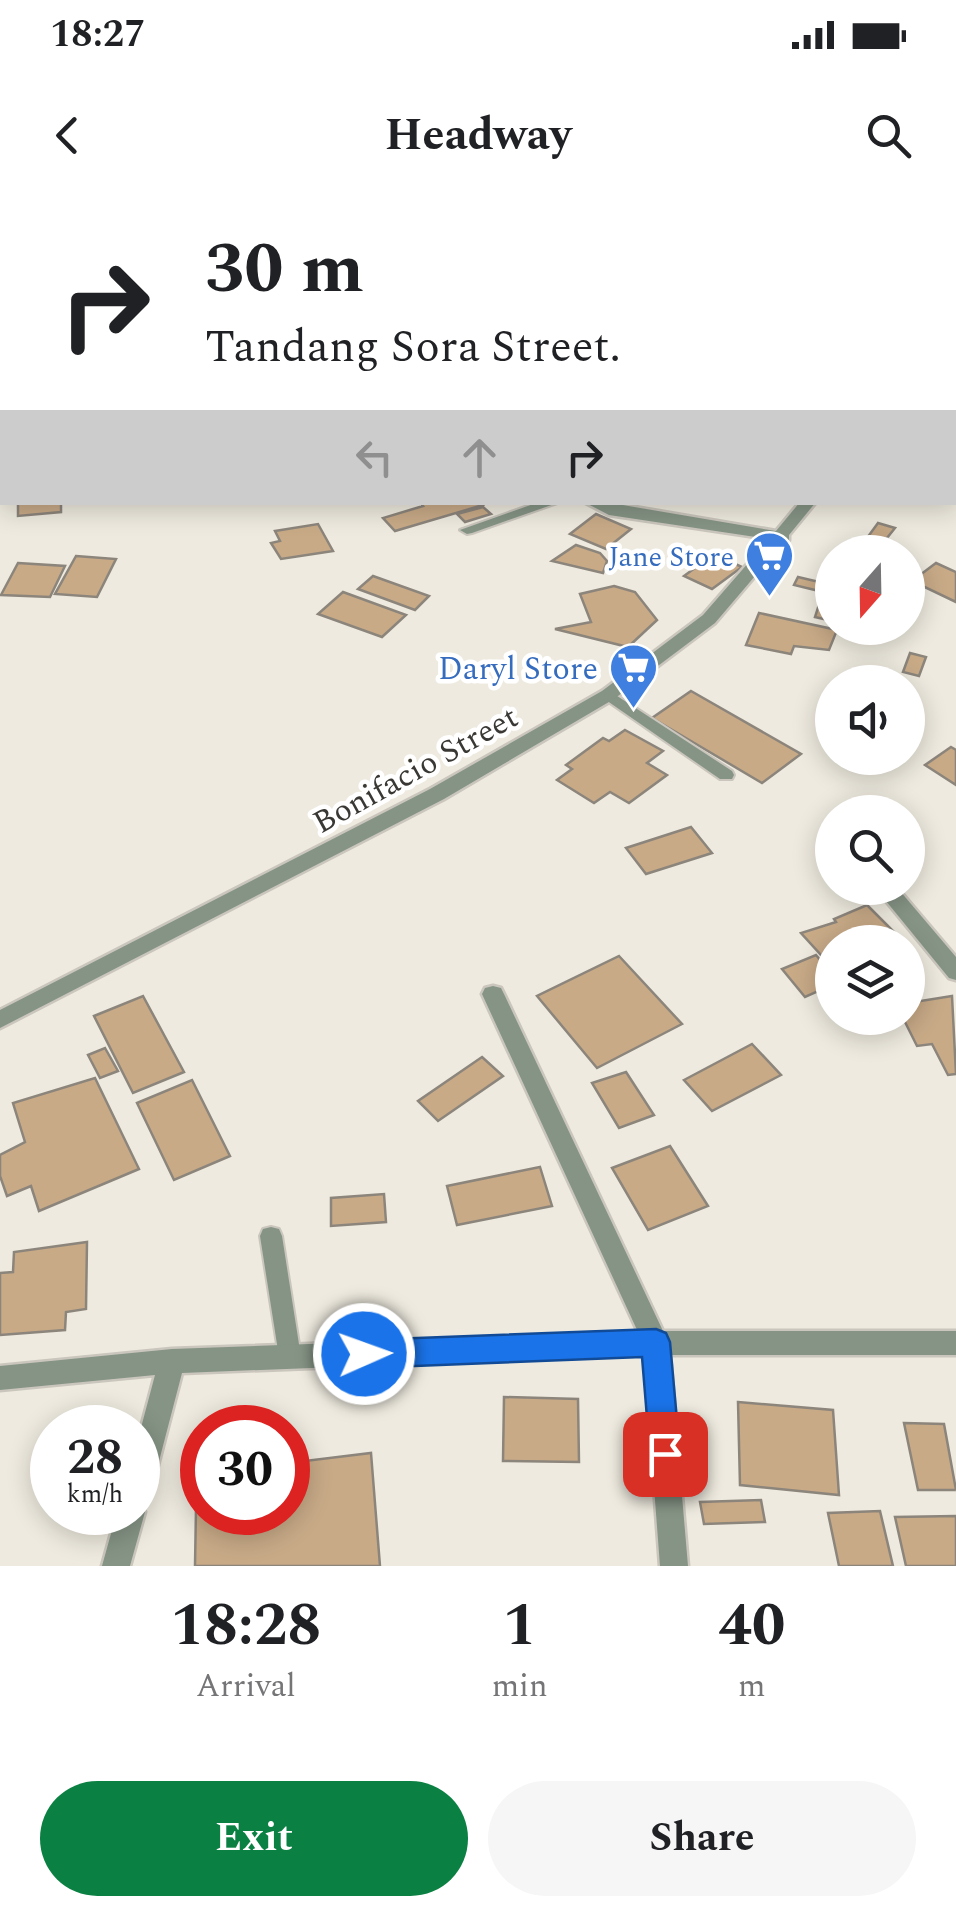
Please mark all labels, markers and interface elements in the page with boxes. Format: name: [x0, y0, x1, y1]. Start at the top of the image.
text: 18:27: [50, 6, 145, 64]
text: Headway: [385, 101, 571, 170]
icon: back: [40, 108, 95, 163]
icon: search: [861, 108, 916, 163]
text: 30 m: [205, 217, 364, 323]
icon: right: [40, 240, 170, 370]
text: Tandang Sora Street.: [205, 313, 621, 382]
icon: left: [347, 430, 402, 485]
icon: ahead: [452, 430, 507, 485]
icon: right: [557, 430, 612, 485]
supermarket icon: Jane Store: [743, 530, 795, 598]
north arrow: [815, 535, 925, 645]
map controls: [815, 535, 925, 1035]
place label: Jane Store: [609, 536, 734, 579]
supermarket icon: Daryl Store: [607, 642, 659, 710]
place label: Daryl Store: [438, 645, 598, 694]
button: sound: [815, 665, 925, 775]
street label: Bonifacio Street: [304, 694, 527, 847]
button: search: [815, 795, 925, 905]
button: layers: [815, 925, 925, 1035]
position arrow: [312, 1302, 416, 1406]
speed limit sign: 30: [180, 1405, 310, 1535]
pin: [623, 1412, 708, 1497]
text: 28: [67, 1420, 123, 1496]
icon: arrive: [638, 1427, 693, 1482]
text: km/h: [67, 1476, 123, 1514]
text: 18:28: [170, 1580, 321, 1672]
text: 1: [503, 1580, 537, 1672]
text: 40: [718, 1580, 785, 1672]
text: Arrival: [196, 1662, 296, 1711]
text: min: [492, 1662, 548, 1711]
text: m: [738, 1662, 766, 1711]
button: Exit: [40, 1781, 468, 1896]
button: Share: [488, 1781, 916, 1896]

